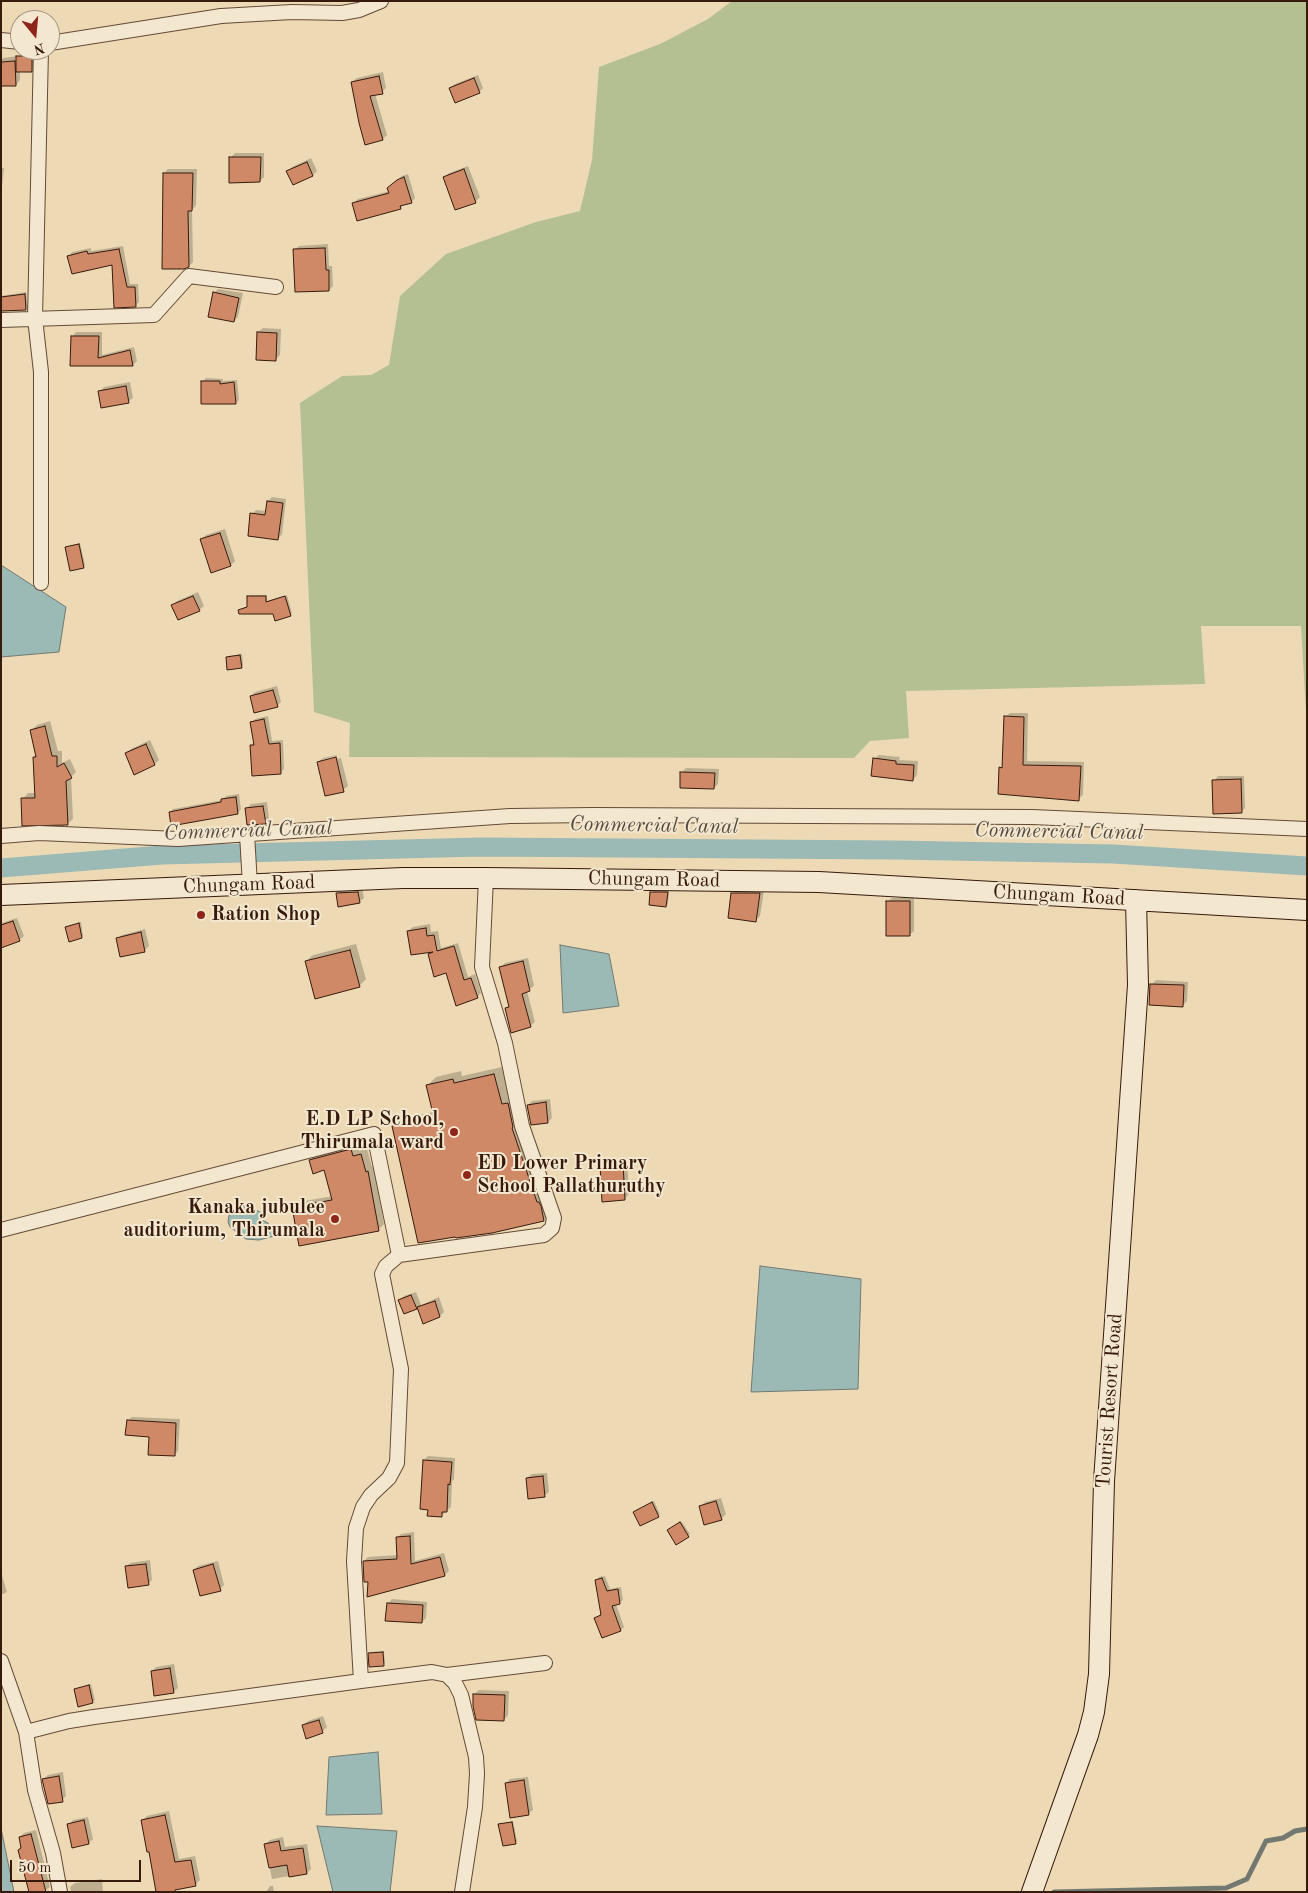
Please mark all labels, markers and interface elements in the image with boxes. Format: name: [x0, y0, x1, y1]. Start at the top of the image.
north arrow: [10, 10, 60, 60]
text: N: [32, 40, 46, 57]
water label: Commercial Canal: [569, 812, 739, 840]
water label: Commercial Canal: [163, 815, 333, 847]
water label: Commercial Canal: [974, 818, 1144, 846]
street label: Chungam Road: [588, 867, 720, 893]
street label: Chungam Road: [182, 871, 316, 899]
street label: Chungam Road: [992, 881, 1126, 911]
place label: Ration Shop: [211, 903, 320, 927]
marker: Ration Shop: [195, 909, 207, 921]
place label: E.D LP School, Thirumala ward: [301, 1108, 444, 1155]
marker: E.D LP School, Thirumala ward: [448, 1126, 460, 1138]
place label: ED Lower Primary School Pallathuruthy: [477, 1152, 666, 1199]
marker: ED Lower Primary School Pallathuruthy: [461, 1169, 473, 1181]
place label: Kanaka jubulee auditorium, Thirumala: [123, 1196, 325, 1243]
marker: Kanaka jubulee auditorium, Thirumala: [329, 1213, 341, 1225]
street label: Tourist Resort Road: [1092, 1312, 1128, 1490]
scale bar: [12, 1850, 144, 1882]
text: 50 m: [18, 1861, 52, 1876]

